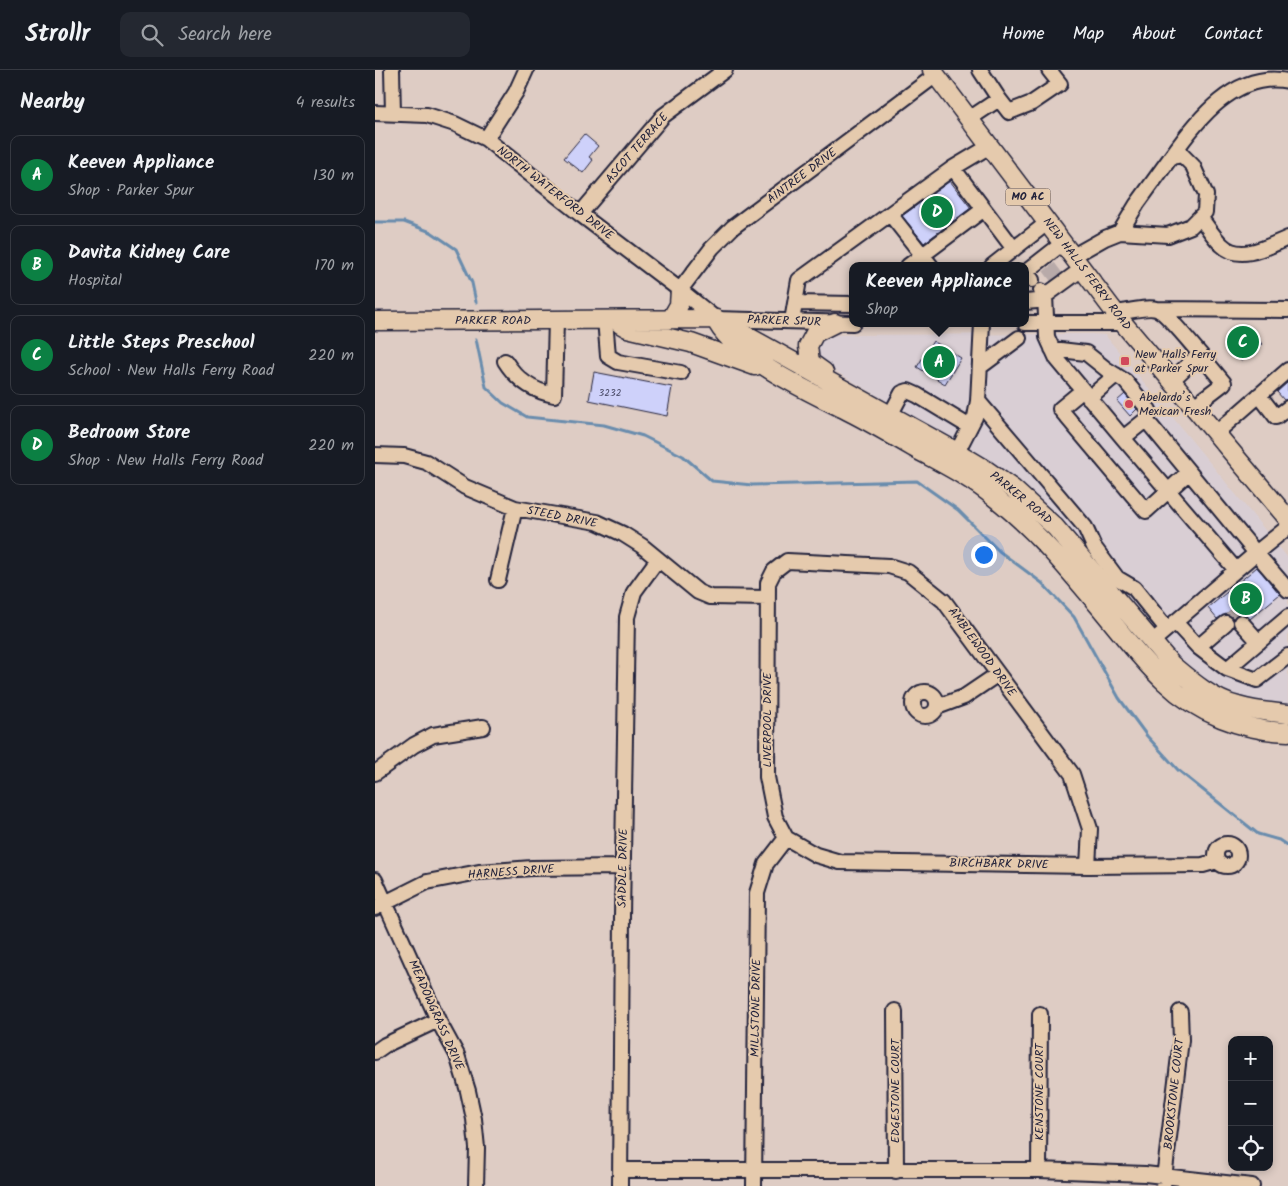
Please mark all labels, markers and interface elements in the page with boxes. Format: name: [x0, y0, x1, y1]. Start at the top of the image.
search box: [120, 12, 470, 57]
text: Strollr: [25, 15, 90, 54]
text: Search here: [178, 20, 272, 50]
text: Home: [1002, 20, 1045, 49]
text: Map: [1073, 20, 1104, 49]
text: About: [1132, 20, 1176, 49]
text: Contact: [1204, 20, 1263, 49]
icon: search: [138, 21, 166, 49]
text: Nearby: [20, 86, 85, 119]
text: 4 results: [296, 90, 355, 115]
street label: ASCOT TERRACE: [601, 108, 674, 188]
street label: NORTH WATERFORD DRIVE: [492, 141, 618, 245]
street label: AINTREE DRIVE: [763, 143, 842, 209]
text: Keeven Appliance: [68, 148, 214, 178]
text: A: [32, 163, 42, 188]
text: 130 m: [313, 163, 354, 188]
text: Shop · Parker Spur: [68, 178, 194, 203]
road number: MO AC: [1005, 188, 1051, 206]
pin: D: [921, 193, 953, 231]
street label: NEW HALLS FERRY ROAD: [1038, 213, 1136, 335]
text: Davita Kidney Care: [68, 238, 230, 268]
text: B: [32, 253, 42, 278]
text: 170 m: [314, 253, 354, 278]
popup: [849, 262, 1029, 327]
text: Keeven Appliance: [866, 267, 1012, 297]
text: Hospital: [68, 268, 122, 293]
text: Shop: [866, 297, 898, 322]
street label: PARKER SPUR: [747, 310, 821, 332]
street label: PARKER ROAD: [455, 311, 531, 330]
pin: C: [1227, 323, 1259, 361]
text: Little Steps Preschool: [68, 328, 255, 358]
text: C: [32, 343, 42, 368]
text: 220 m: [308, 343, 354, 368]
pin: A: [923, 343, 955, 381]
place label: New Halls Ferry at Parker Spur: [1135, 345, 1217, 378]
marker: New Halls Ferry at Parker Spur: [1119, 355, 1131, 367]
text: School · New Halls Ferry Road: [68, 358, 274, 383]
house number: 3232: [598, 385, 622, 401]
place label: Abelardo’s Mexican Fresh: [1139, 388, 1211, 421]
marker: Abelardo’s Mexican Fresh: [1123, 398, 1135, 410]
text: Bedroom Store: [68, 418, 190, 448]
text: D: [32, 433, 42, 458]
text: 220 m: [308, 433, 354, 458]
text: Shop · New Halls Ferry Road: [68, 448, 263, 473]
street label: PARKER ROAD: [985, 467, 1057, 530]
street label: STEED DRIVE: [525, 501, 600, 533]
your location: [971, 542, 997, 568]
pin: B: [1230, 580, 1262, 618]
street label: AMBLEWOOD DRIVE: [943, 603, 1022, 701]
street label: LIVERPOOL DRIVE: [758, 671, 777, 768]
street label: SADDLE DRIVE: [613, 827, 633, 908]
street label: BIRCHBARK DRIVE: [949, 854, 1050, 874]
street label: HARNESS DRIVE: [467, 859, 556, 885]
street label: MEADOWGRASS DRIVE: [403, 957, 469, 1074]
street label: MILLSTONE DRIVE: [746, 958, 766, 1057]
street label: BROOKSTONE COURT: [1159, 1036, 1189, 1151]
map controls: [1228, 1036, 1273, 1171]
button: +: [1228, 1036, 1273, 1081]
street label: EDGESTONE COURT: [886, 1037, 905, 1143]
street label: KENSTONE COURT: [1030, 1042, 1049, 1141]
button: −: [1228, 1081, 1273, 1126]
button: locate: [1228, 1126, 1273, 1171]

